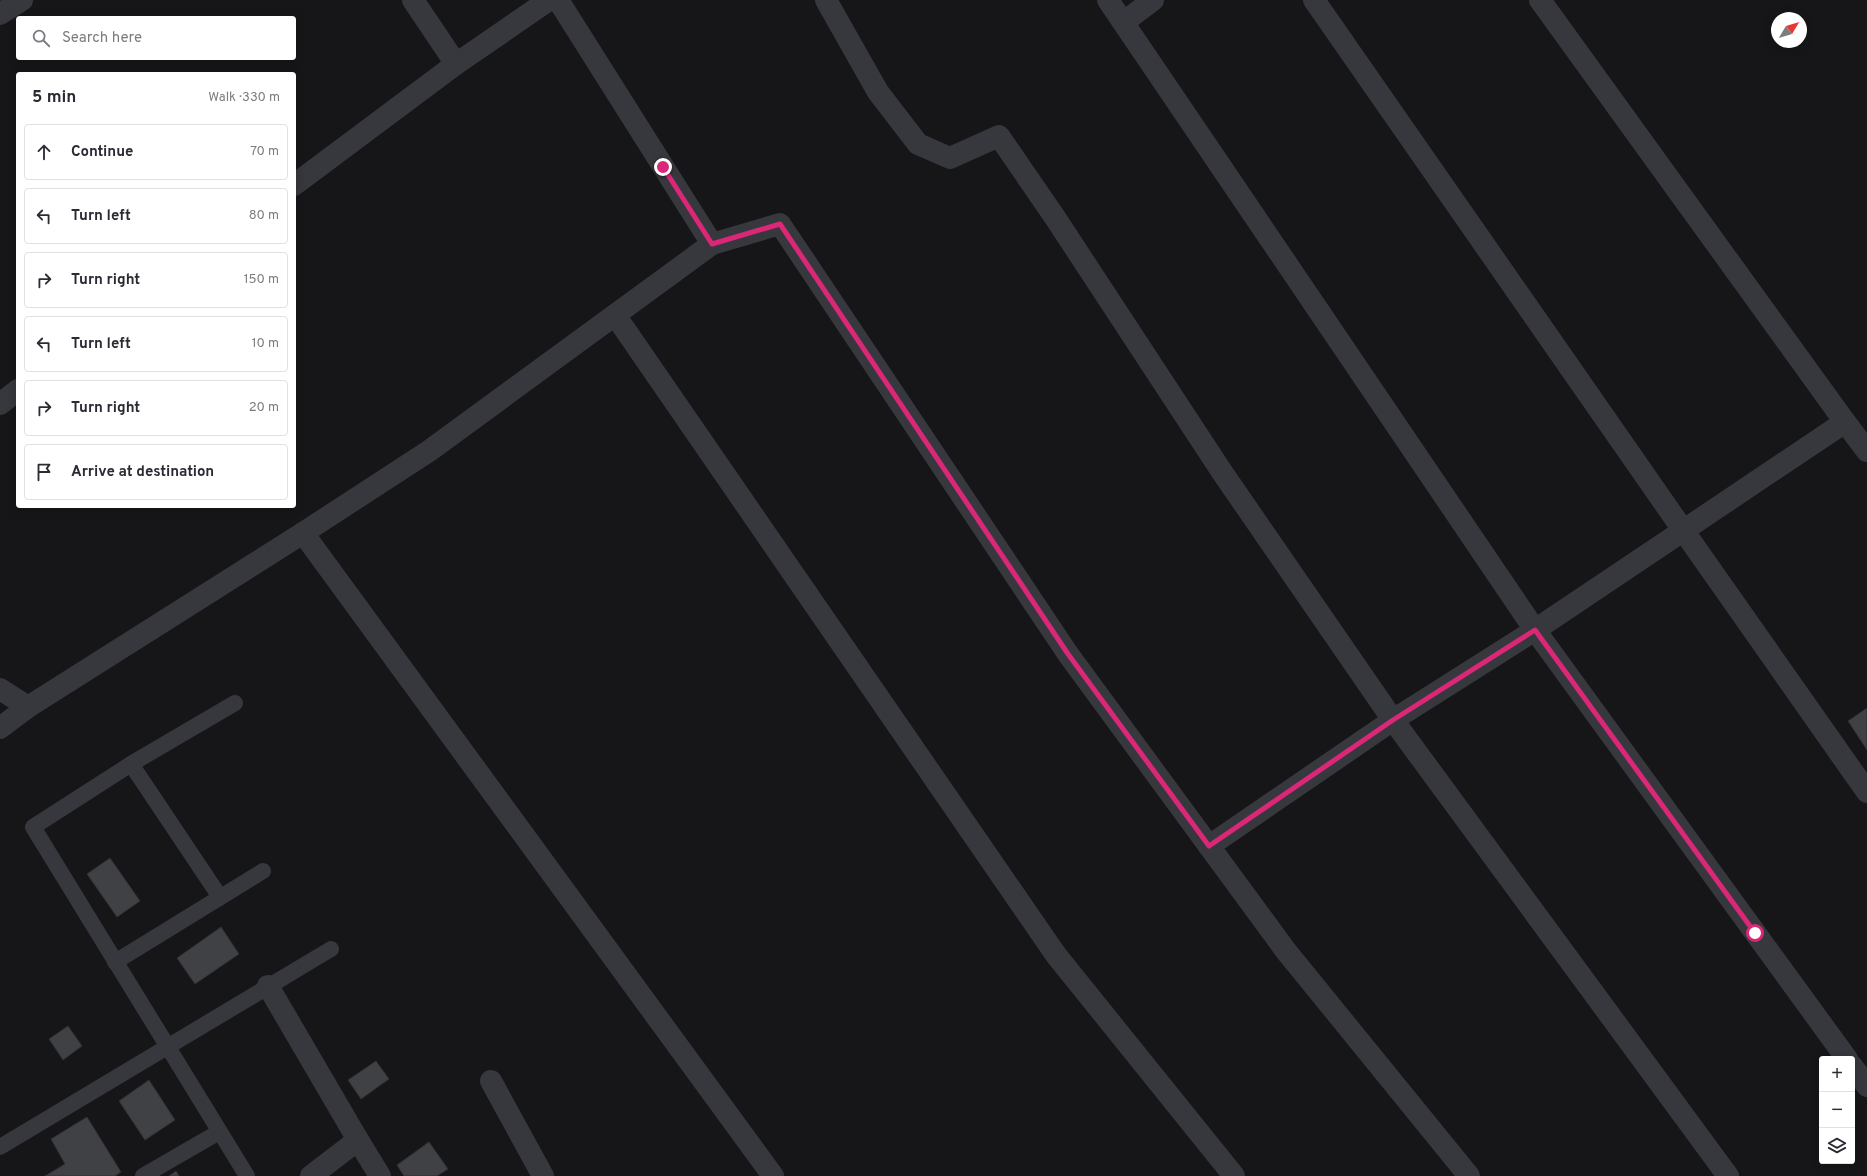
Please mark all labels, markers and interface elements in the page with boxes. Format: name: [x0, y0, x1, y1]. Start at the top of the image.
north arrow: [1771, 12, 1807, 48]
search box: [16, 16, 296, 60]
icon: search: [30, 27, 52, 49]
text: Search here: [62, 29, 142, 48]
text: 5 min: [32, 87, 76, 109]
text: Walk · 330 m: [208, 90, 280, 106]
icon: ahead: [33, 141, 55, 163]
text: Continue: [71, 143, 133, 162]
text: 70 m: [250, 144, 279, 160]
route end: [654, 158, 672, 176]
icon: left: [33, 205, 55, 227]
text: Turn left: [71, 207, 131, 226]
text: 80 m: [249, 208, 279, 224]
icon: right: [33, 269, 55, 291]
text: Turn right: [71, 271, 140, 290]
text: 150 m: [244, 272, 279, 288]
icon: left: [33, 333, 55, 355]
text: Turn left: [71, 335, 131, 354]
text: 10 m: [252, 336, 279, 352]
icon: right: [33, 397, 55, 419]
text: Turn right: [71, 399, 140, 418]
text: 20 m: [249, 400, 279, 416]
icon: arrive: [33, 461, 55, 483]
text: Arrive at destination: [71, 463, 214, 482]
route start: [1746, 924, 1764, 942]
map controls: [1819, 1056, 1855, 1164]
button: +: [1819, 1056, 1855, 1092]
button: −: [1819, 1092, 1855, 1128]
button: layers: [1819, 1128, 1855, 1164]

